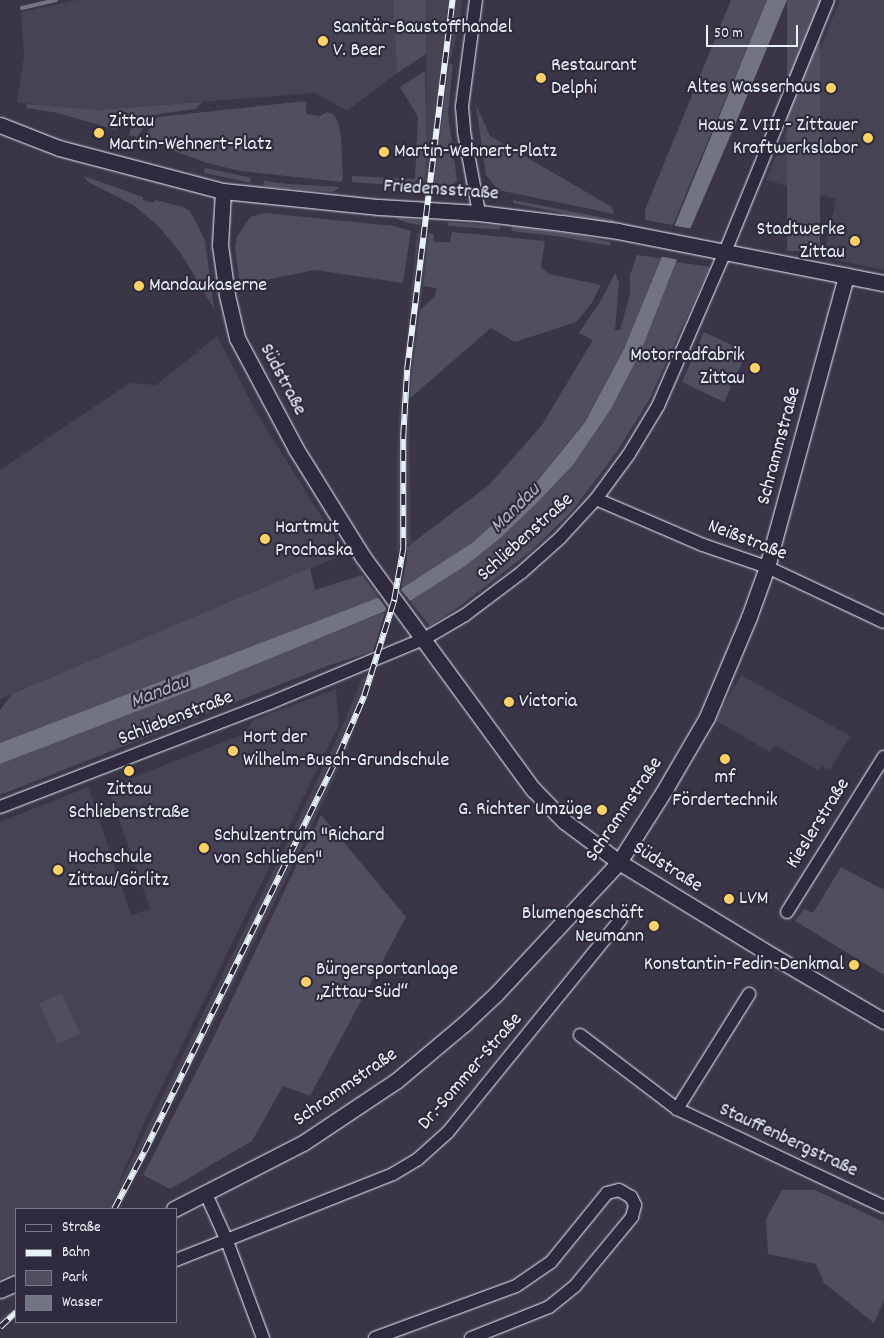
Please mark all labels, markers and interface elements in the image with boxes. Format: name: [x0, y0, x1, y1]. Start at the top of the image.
scale bar: [709, 15, 802, 47]
place label: Sanitär-Baustoffhandel V. Beer: [333, 17, 512, 64]
text: 50 m: [714, 23, 743, 45]
marker: Sanitär-Baustoffhandel V. Beer: [317, 35, 329, 47]
place label: Restaurant Delphi: [551, 54, 637, 101]
marker: Restaurant Delphi: [535, 72, 547, 84]
place label: Altes Wasserhaus: [687, 76, 821, 100]
marker: Altes Wasserhaus: [825, 82, 837, 94]
place label: Zittau Martin-Wehnert-Platz: [109, 110, 272, 157]
place label: Haus Z VIII - Zittauer Kraftwerkslabor: [698, 114, 858, 161]
marker: Zittau Martin-Wehnert-Platz: [93, 127, 105, 139]
marker: Haus Z VIII - Zittauer Kraftwerkslabor: [862, 132, 874, 144]
place label: Martin-Wehnert-Platz: [394, 140, 557, 164]
marker: Martin-Wehnert-Platz: [378, 146, 390, 158]
street label: Friedensstraße: [383, 175, 499, 207]
place label: Stadtwerke Zittau: [757, 218, 845, 265]
marker: Stadtwerke Zittau: [849, 235, 861, 247]
place label: Mandaukaserne: [149, 274, 267, 298]
marker: Mandaukaserne: [133, 280, 145, 292]
street label: Südstraße: [253, 340, 311, 420]
place label: Motorradfabrik Zittau: [630, 344, 745, 391]
marker: Motorradfabrik Zittau: [749, 362, 761, 374]
street label: Schrammstraße: [753, 384, 807, 508]
water label: Mandau: [486, 479, 546, 539]
street label: Schliebenstraße: [473, 489, 579, 587]
street label: Neißstraße: [704, 515, 790, 567]
place label: Hartmut Prochaska: [275, 516, 353, 563]
marker: Hartmut Prochaska: [259, 533, 271, 545]
water label: Mandau: [127, 670, 193, 716]
street label: Schliebenstraße: [115, 686, 237, 752]
place label: Victoria: [519, 690, 577, 714]
marker: Victoria: [503, 696, 515, 708]
place label: Hort der Wilhelm-Busch-Grundschule: [243, 727, 449, 774]
marker: Hort der Wilhelm-Busch-Grundschule: [227, 745, 239, 757]
street label: Schrammstraße: [581, 753, 669, 867]
marker: mf Fördertechnik: [719, 753, 731, 765]
marker: Zittau Schliebenstraße: [123, 765, 135, 777]
place label: mf Fördertechnik: [672, 767, 778, 814]
street label: Kieslerstraße: [782, 774, 856, 874]
place label: Zittau Schliebenstraße: [69, 779, 189, 826]
place label: G. Richter Umzüge: [458, 798, 592, 822]
marker: G. Richter Umzüge: [596, 804, 608, 816]
place label: Schulzentrum "Richard von Schlieben": [214, 824, 385, 871]
street label: Südstraße: [628, 837, 706, 899]
marker: Schulzentrum "Richard von Schlieben": [198, 842, 210, 854]
place label: Hochschule Zittau/Görlitz: [68, 846, 169, 893]
marker: Hochschule Zittau/Görlitz: [52, 864, 64, 876]
place label: LVM: [739, 887, 769, 911]
marker: LVM: [723, 893, 735, 905]
place label: Blumengeschäft Neumann: [522, 902, 644, 949]
marker: Blumengeschäft Neumann: [648, 920, 660, 932]
place label: Konstantin-Fedin-Denkmal: [644, 953, 844, 977]
place label: Bürgersportanlage „Zittau-Süd“: [316, 958, 458, 1005]
marker: Konstantin-Fedin-Denkmal: [848, 959, 860, 971]
marker: Bürgersportanlage „Zittau-Süd“: [300, 976, 312, 988]
street label: Dr.-Sommer-Straße: [414, 1008, 528, 1136]
street label: Schrammstraße: [289, 1043, 403, 1133]
street label: Stauffenbergstraße: [715, 1098, 861, 1184]
legend: [15, 1208, 178, 1323]
text: Straße: [62, 1217, 100, 1239]
text: Bahn: [62, 1242, 90, 1264]
text: Park: [62, 1267, 88, 1289]
text: Wasser: [62, 1292, 102, 1314]

